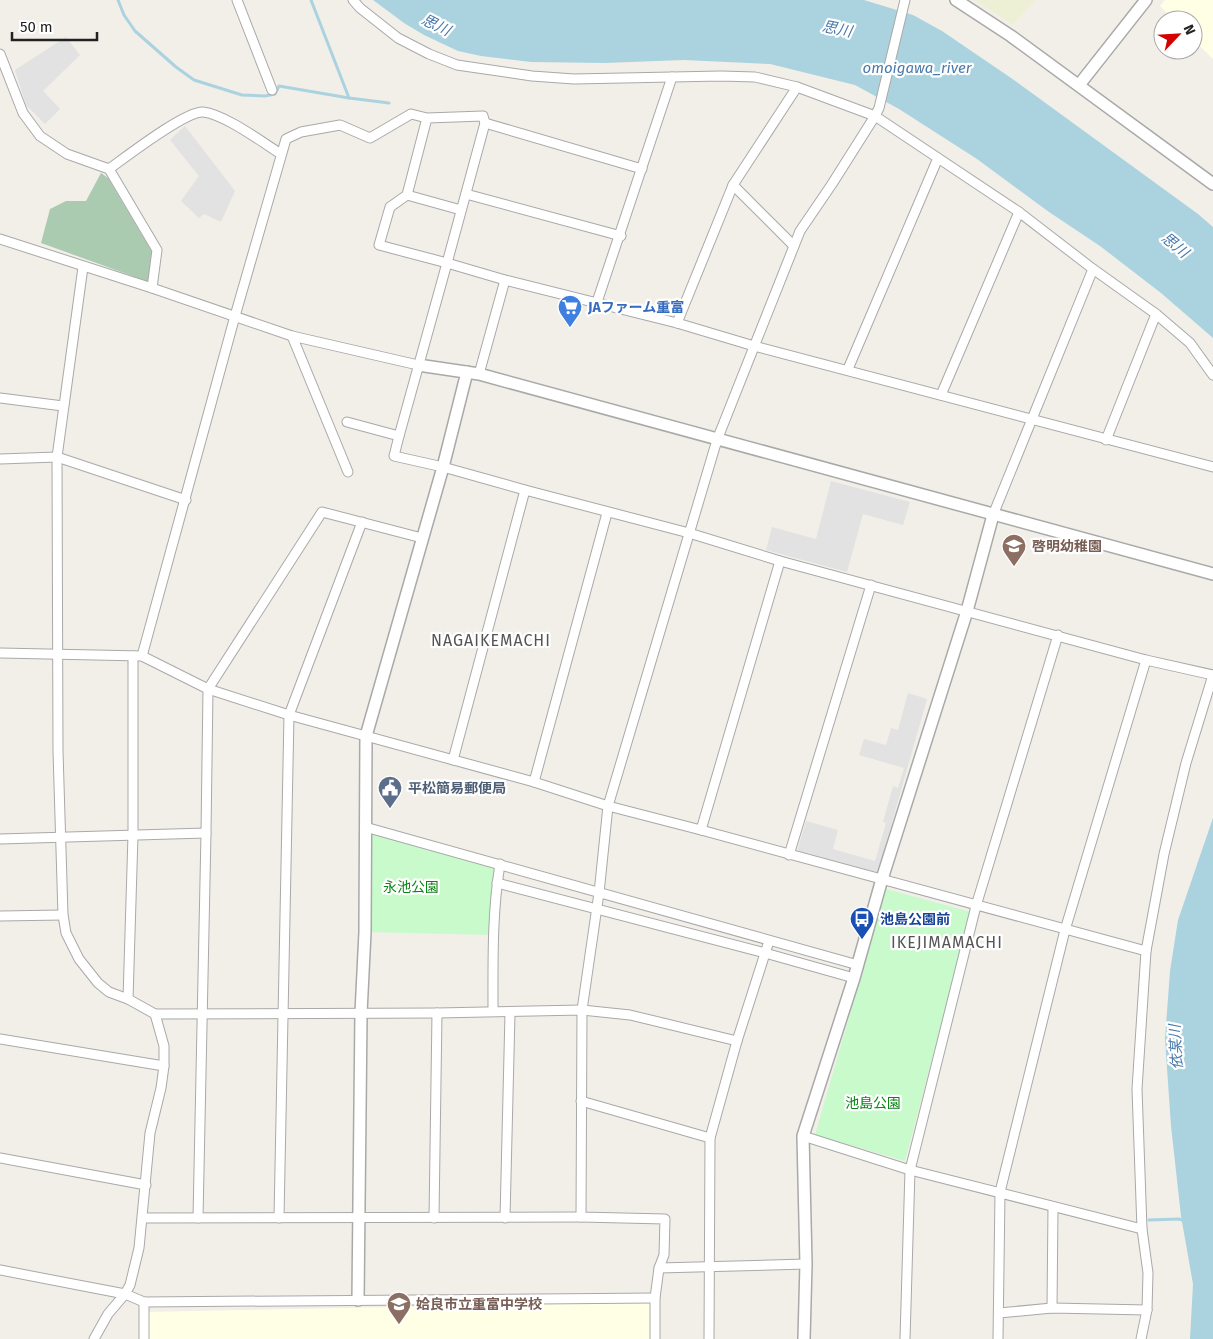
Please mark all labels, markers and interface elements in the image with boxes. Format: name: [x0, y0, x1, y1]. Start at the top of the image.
scale bar: [12, 10, 98, 42]
water label: 思川: [419, 10, 455, 41]
north arrow: [1153, 10, 1203, 60]
water label: 思川: [821, 17, 855, 41]
text: 50 m: [20, 18, 53, 36]
text: N: [1180, 22, 1199, 38]
water label: omoigawa_river: [863, 59, 973, 77]
water label: 思川: [1158, 229, 1194, 263]
supermarket icon: JAファーム重富: [557, 294, 583, 328]
place label: JAファーム重富: [587, 299, 684, 316]
school or university icon: 啓明幼稚園: [1001, 533, 1027, 567]
place label: 啓明幼稚園: [1032, 538, 1102, 555]
district label: NAGAIKEMACHI: [431, 631, 551, 650]
public building icon: 平松簡易郵便局: [377, 775, 403, 809]
place label: 平松簡易郵便局: [408, 780, 506, 797]
park label: 永池公園: [383, 879, 439, 896]
bus stop icon: 池島公園前: [849, 906, 875, 940]
place label: 池島公園前: [880, 911, 950, 928]
district label: IKEJIMAMACHI: [891, 933, 1003, 952]
water label: 依某川: [1166, 1022, 1186, 1070]
park label: 池島公園: [845, 1095, 901, 1112]
school or university icon: 姶良市立重富中学校: [386, 1291, 412, 1325]
place label: 姶良市立重富中学校: [416, 1296, 542, 1313]

